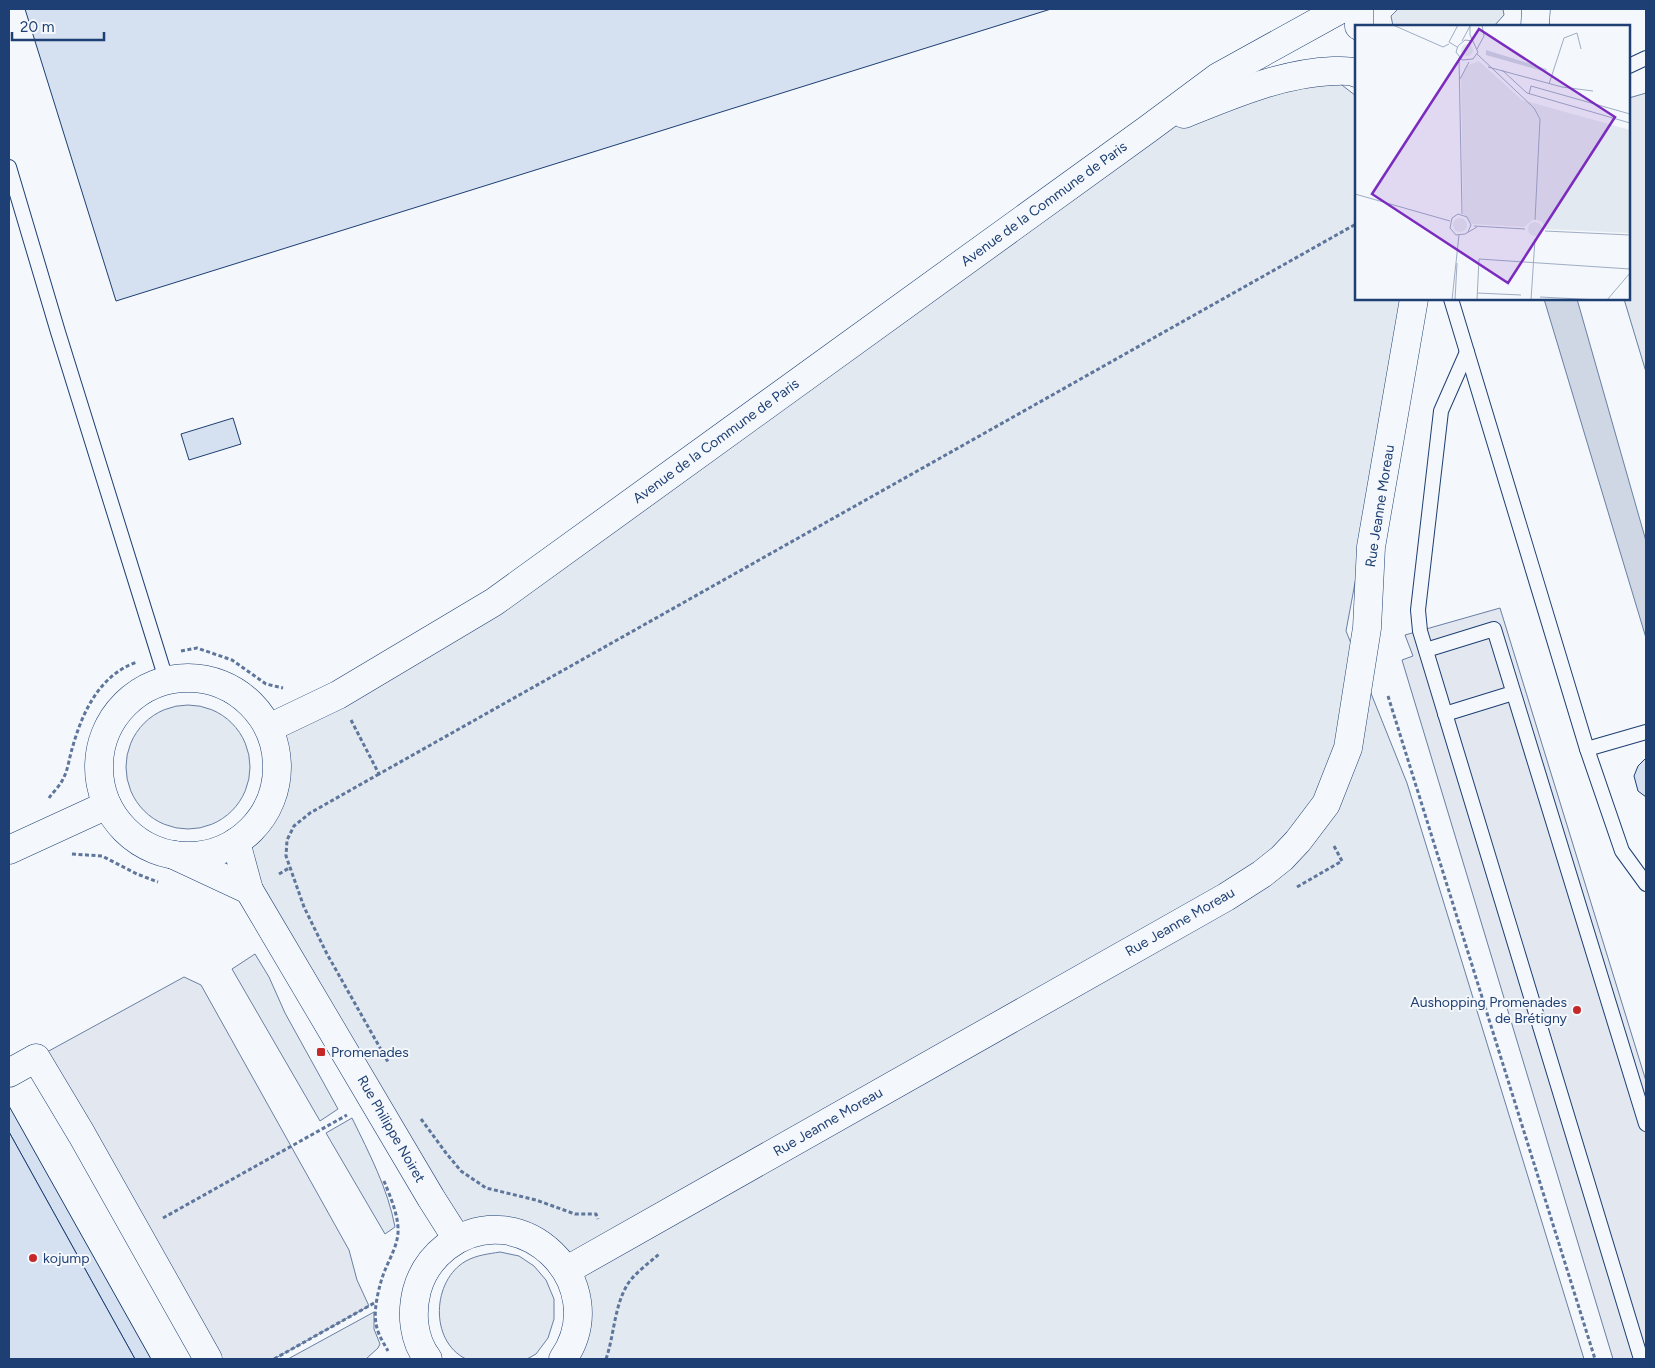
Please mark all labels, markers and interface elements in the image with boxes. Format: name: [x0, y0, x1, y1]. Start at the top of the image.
scale bar: [12, 10, 105, 42]
text: 20 m: [20, 18, 54, 36]
inset map: [1355, 25, 1630, 300]
street label: Avenue de la Commune de Paris: [958, 138, 1130, 270]
street label: Avenue de la Commune de Paris: [630, 375, 802, 507]
street label: Rue Jeanne Moreau: [1362, 444, 1398, 568]
street label: Rue Jeanne Moreau: [1122, 884, 1238, 960]
place label: Aushopping Promenades de Brétigny: [1410, 994, 1568, 1027]
marker: Aushopping Promenades de Brétigny: [1571, 1004, 1583, 1016]
place label: Promenades: [331, 1044, 409, 1061]
marker: Promenades: [315, 1046, 327, 1058]
street label: Rue Philippe Noiret: [353, 1072, 429, 1186]
street label: Rue Jeanne Moreau: [770, 1084, 886, 1160]
place label: kojump: [43, 1250, 90, 1267]
marker: kojump: [27, 1252, 39, 1264]

